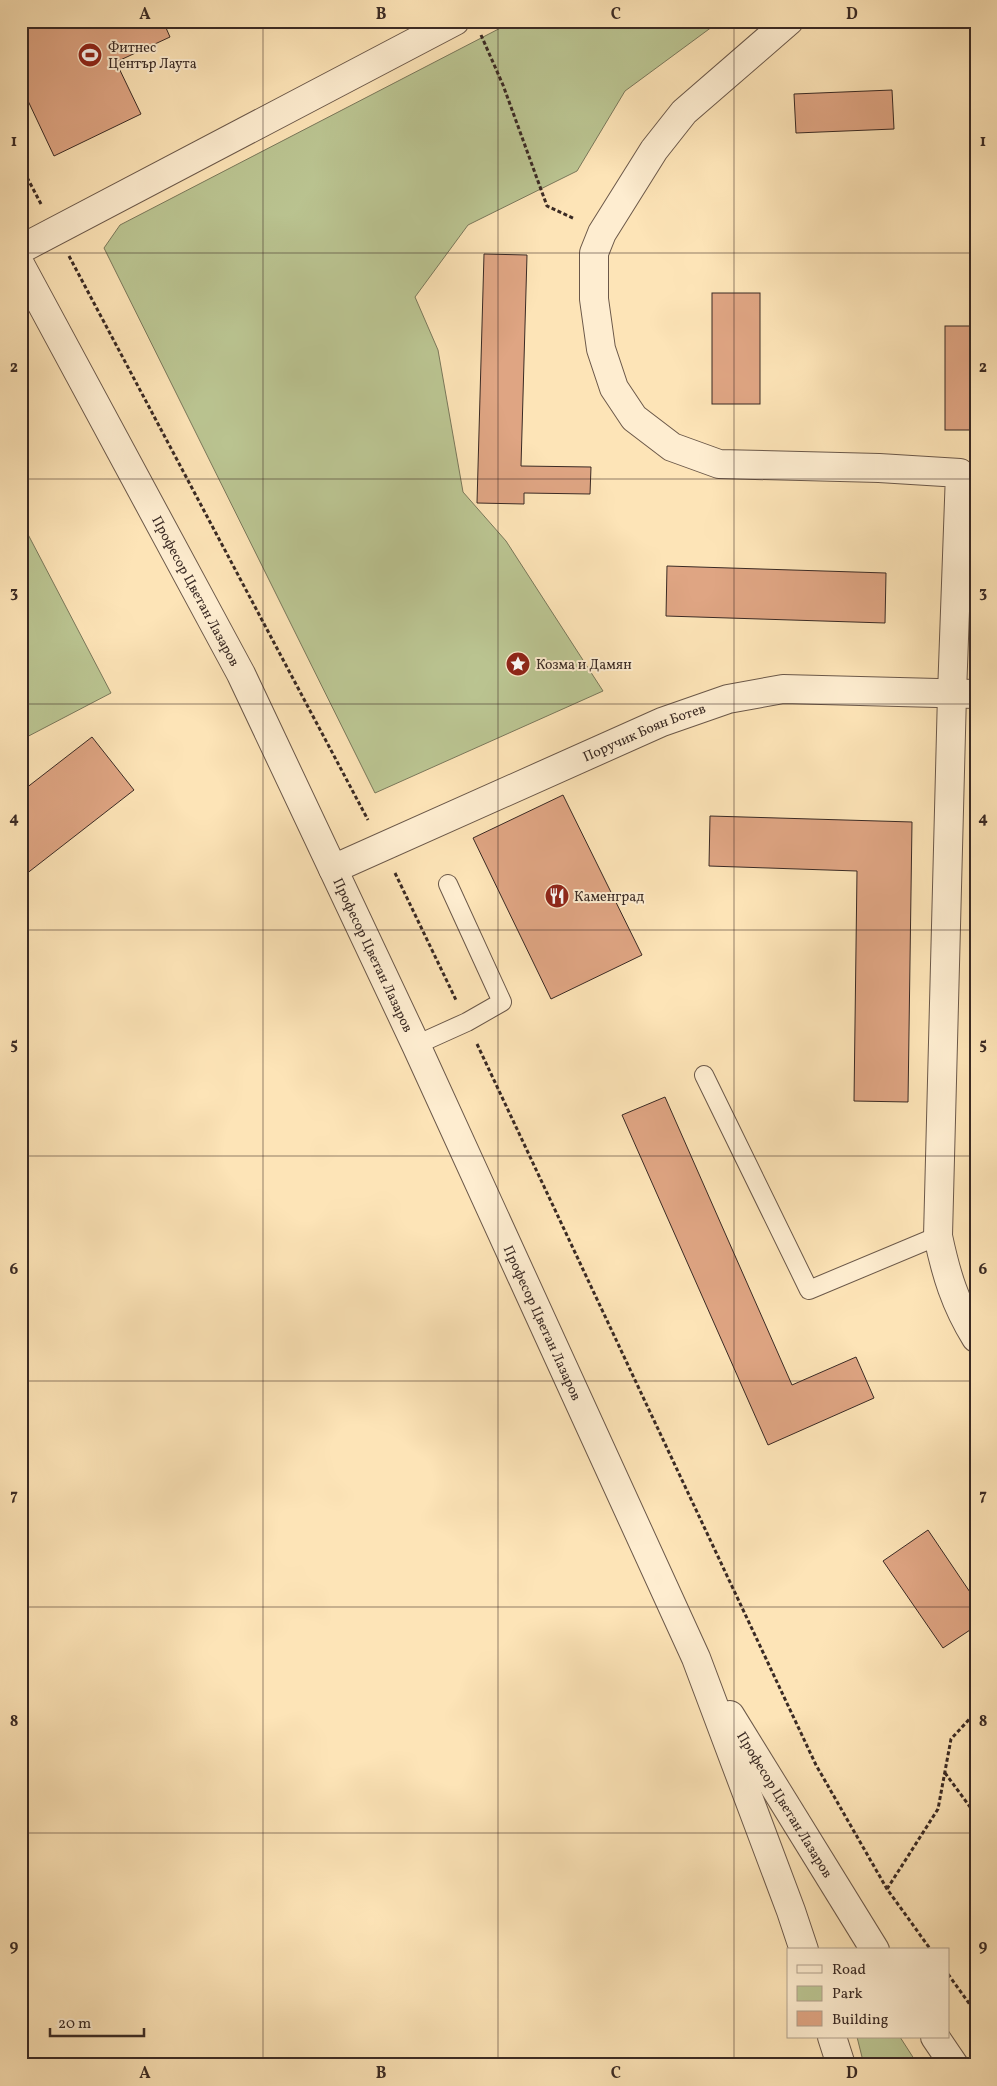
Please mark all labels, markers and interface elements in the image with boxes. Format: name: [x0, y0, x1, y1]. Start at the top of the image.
text: A: [139, 4, 151, 26]
text: B: [376, 4, 387, 26]
text: C: [611, 4, 621, 26]
text: D: [846, 4, 858, 26]
place label: Фитнес Център Лаута: [108, 39, 197, 74]
sports icon: Фитнес Център Лаута: [77, 42, 103, 68]
text: 1: [11, 131, 17, 153]
text: 1: [980, 131, 986, 153]
text: 2: [10, 357, 18, 379]
text: 2: [979, 357, 987, 379]
street label: Професор Цветан Лазаров: [146, 513, 243, 670]
text: 3: [10, 582, 18, 604]
text: 3: [979, 582, 987, 604]
place icon: Козма и Дамян: [505, 651, 531, 677]
place label: Козма и Дамян: [536, 656, 632, 675]
street label: Поручик Боян Ботев: [580, 700, 708, 767]
text: 4: [9, 808, 19, 830]
text: 4: [978, 808, 988, 830]
street label: Професор Цветан Лазаров: [328, 875, 417, 1036]
restaurant icon: Каменград: [544, 883, 570, 909]
place label: Каменград: [574, 888, 644, 907]
text: 5: [10, 1034, 18, 1056]
text: 5: [979, 1034, 987, 1056]
street label: Професор Цветан Лазаров: [498, 1243, 585, 1404]
text: 6: [10, 1259, 19, 1281]
text: 6: [979, 1259, 988, 1281]
text: 7: [10, 1485, 18, 1507]
text: 7: [979, 1485, 987, 1507]
text: 8: [10, 1711, 18, 1733]
text: 8: [979, 1711, 987, 1733]
street label: Професор Цветан Лазаров: [731, 1728, 836, 1882]
text: 9: [10, 1936, 19, 1958]
text: 9: [979, 1936, 988, 1958]
legend: [787, 1948, 950, 2038]
text: Road: [832, 1960, 866, 1981]
text: Park: [832, 1984, 863, 2005]
scale bar: [50, 2006, 144, 2038]
text: Building: [832, 2010, 889, 2031]
text: 20 m: [58, 2014, 91, 2035]
text: A: [139, 2063, 151, 2085]
text: B: [376, 2063, 387, 2085]
text: C: [611, 2063, 621, 2085]
text: D: [846, 2063, 858, 2085]

